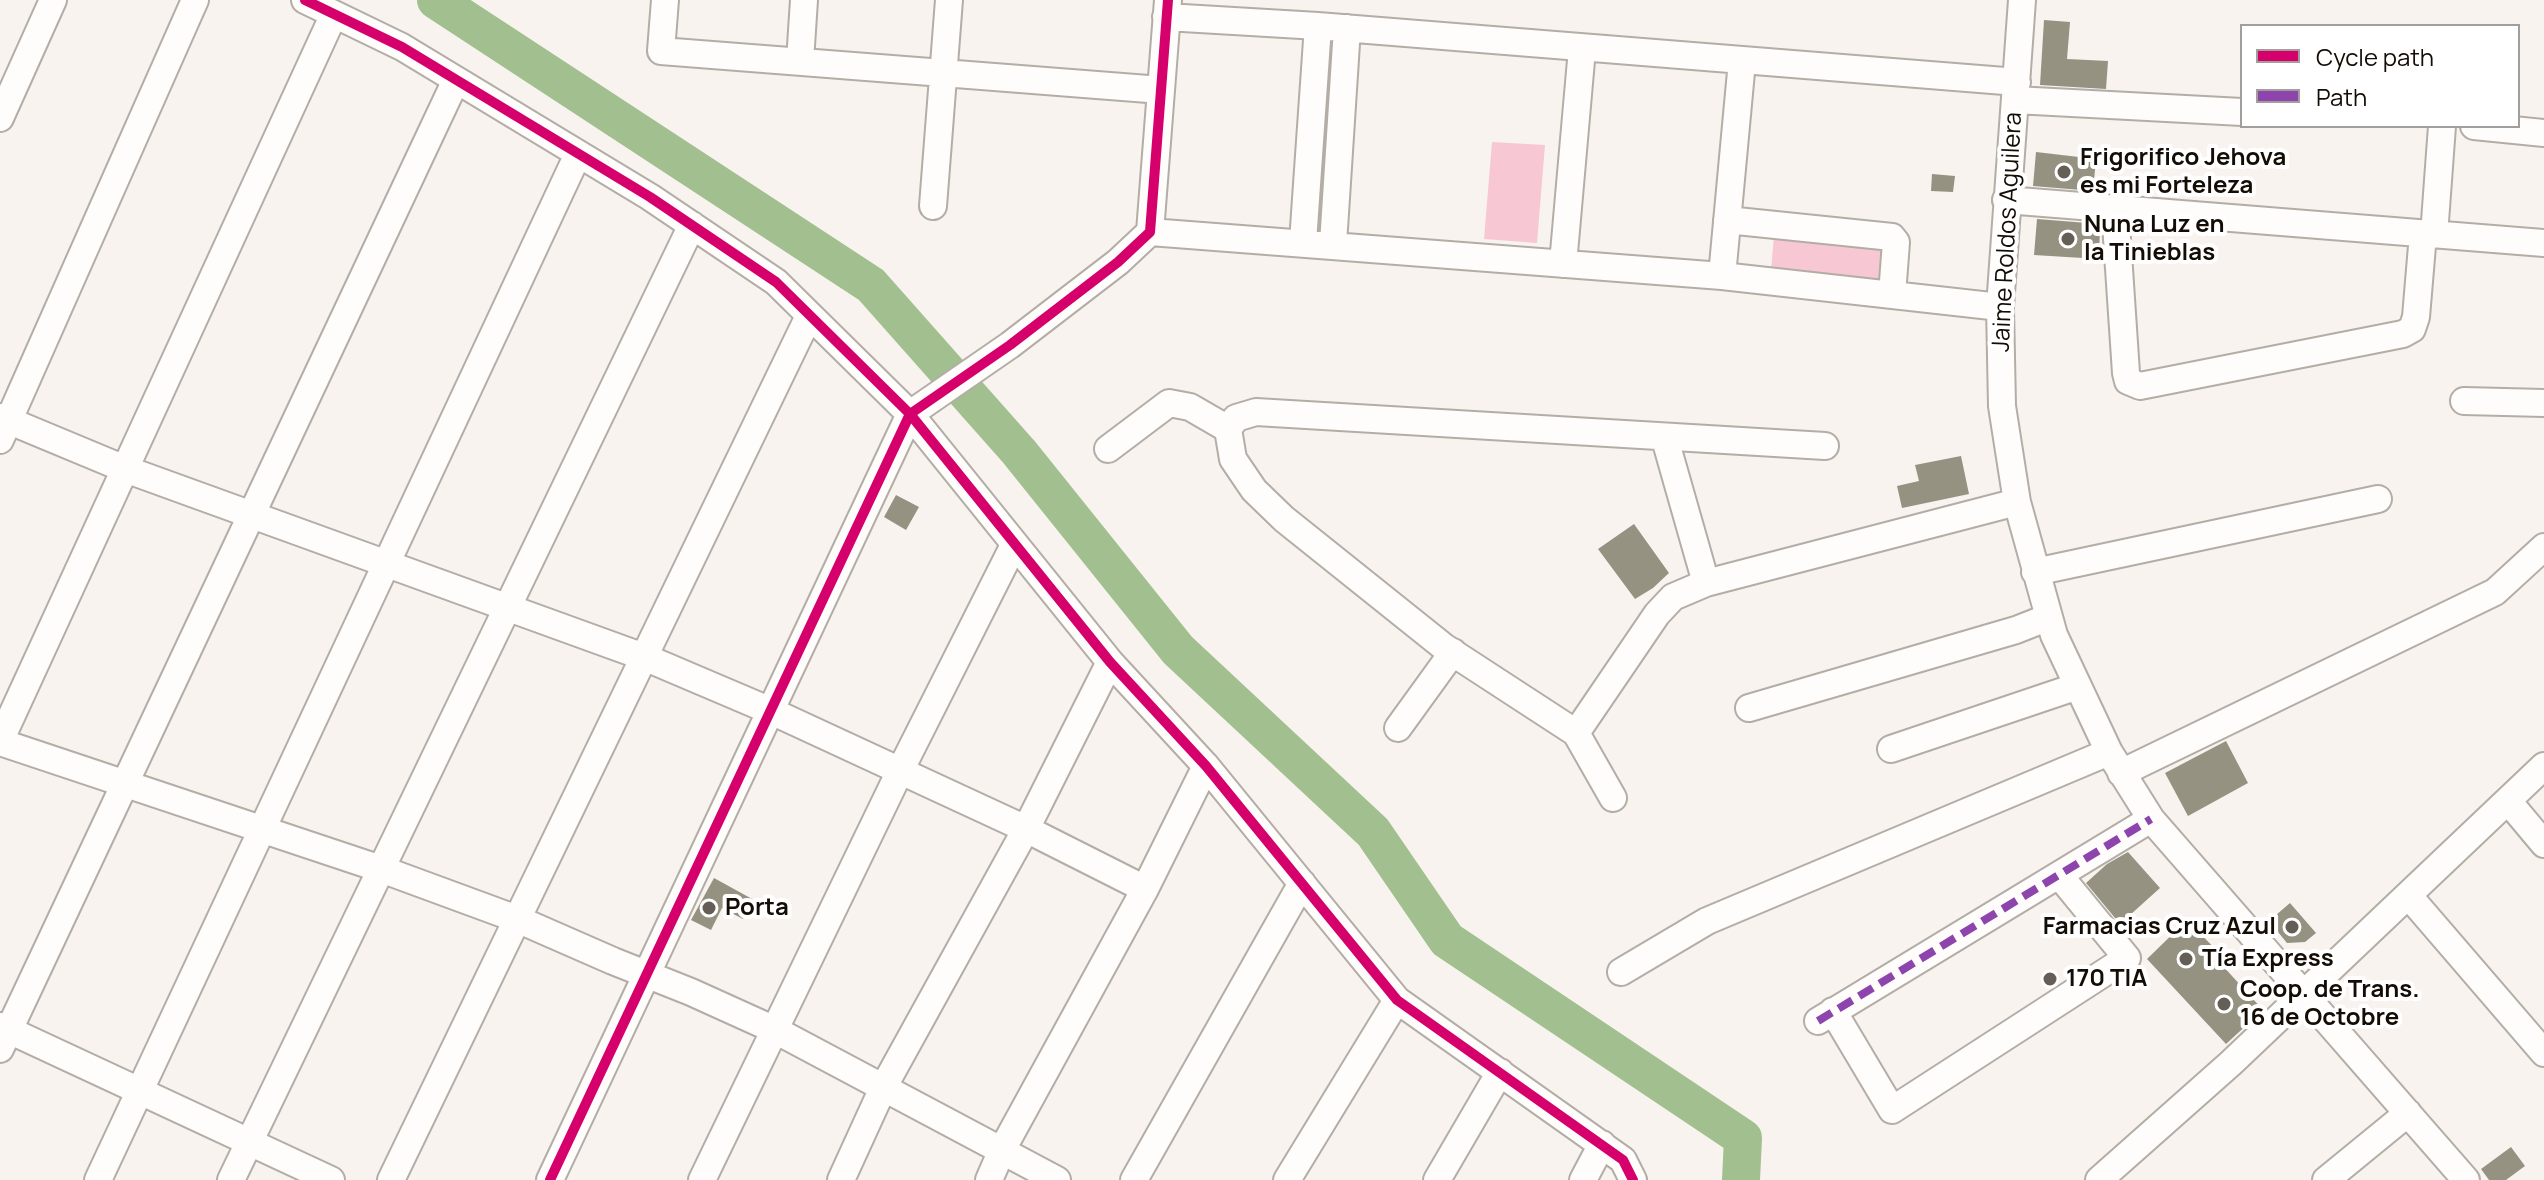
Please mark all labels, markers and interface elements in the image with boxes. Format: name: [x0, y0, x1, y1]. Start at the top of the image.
legend: [2240, 24, 2520, 128]
text: Cycle path: [2316, 40, 2434, 73]
text: Path: [2316, 80, 2367, 113]
street label: Jaime Roldos Aguilera: [1987, 111, 2029, 353]
place label: Frigorifico Jehova es mi Forteleza: [2080, 144, 2286, 200]
marker: Frigorifico Jehova es mi Forteleza: [2055, 163, 2073, 181]
place label: Nuna Luz en la Tinieblas: [2084, 211, 2224, 267]
marker: Nuna Luz en la Tinieblas: [2059, 230, 2077, 248]
place label: Porta: [725, 894, 789, 922]
marker: Porta: [700, 899, 718, 917]
place label: Farmacias Cruz Azul: [2043, 913, 2276, 941]
marker: Farmacias Cruz Azul: [2283, 918, 2301, 936]
place label: Tía Express: [2202, 945, 2334, 973]
marker: Tía Express: [2177, 950, 2195, 968]
place label: 170 TIA: [2066, 965, 2147, 993]
marker: 170 TIA: [2041, 970, 2059, 988]
place label: Coop. de Trans. 16 de Octobre: [2240, 976, 2420, 1032]
marker: Coop. de Trans. 16 de Octobre: [2215, 995, 2233, 1013]

